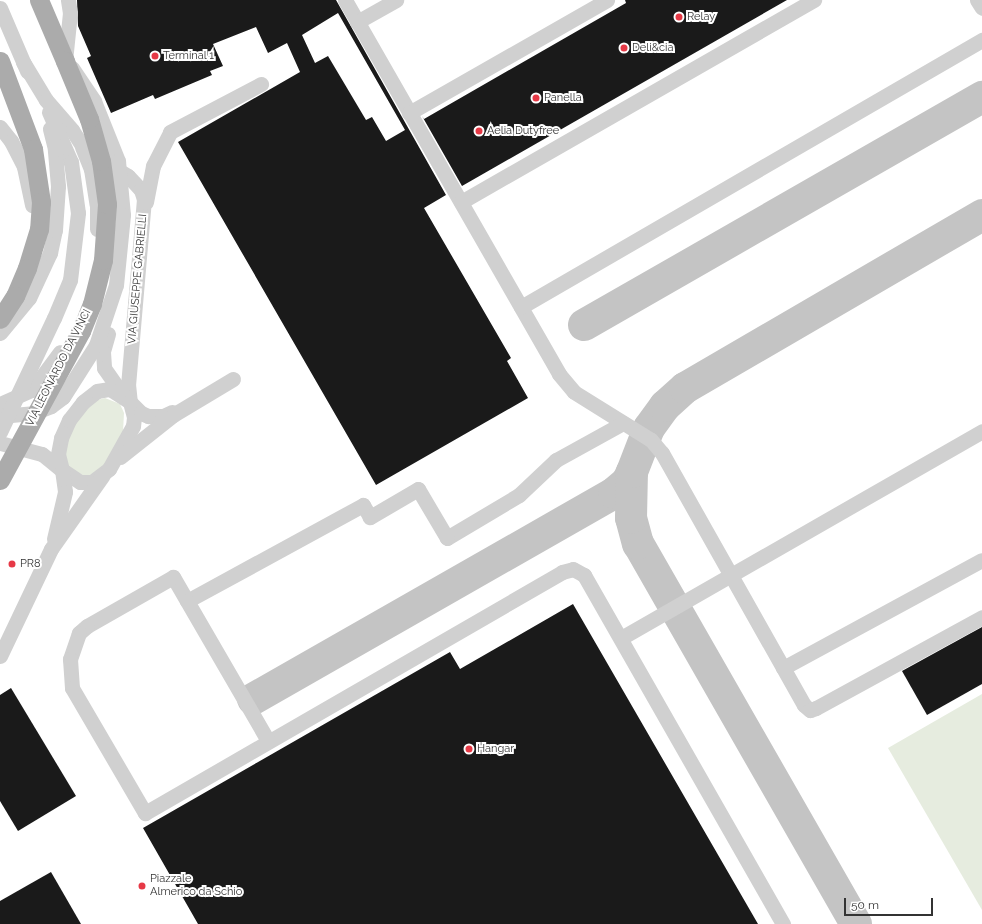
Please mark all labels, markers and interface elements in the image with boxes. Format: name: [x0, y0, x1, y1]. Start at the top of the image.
place label: Relay: [687, 10, 715, 24]
marker: Relay: [674, 12, 684, 22]
place label: Deli&cia: [632, 41, 673, 55]
marker: Deli&cia: [619, 43, 629, 53]
place label: Terminal 1: [163, 49, 214, 63]
marker: Terminal 1: [150, 51, 160, 61]
place label: Panella: [544, 91, 582, 105]
marker: Panella: [531, 93, 541, 103]
place label: Aelia Dutyfree: [487, 124, 559, 138]
marker: Aelia Dutyfree: [474, 126, 484, 136]
street label: VIA GIUSEPPE GABRIELLI: [126, 213, 150, 345]
street label: VIA LEONARDO DA VINCI: [23, 307, 95, 429]
place label: PR8: [20, 557, 41, 571]
marker: PR8: [7, 559, 17, 569]
place label: Hangar: [477, 742, 514, 756]
marker: Hangar: [464, 744, 474, 754]
place label: Piazzale Almerico da Schio: [150, 873, 242, 899]
marker: Piazzale Almerico da Schio: [137, 881, 147, 891]
scale bar: [846, 890, 935, 916]
text: 50 m: [851, 898, 879, 912]

